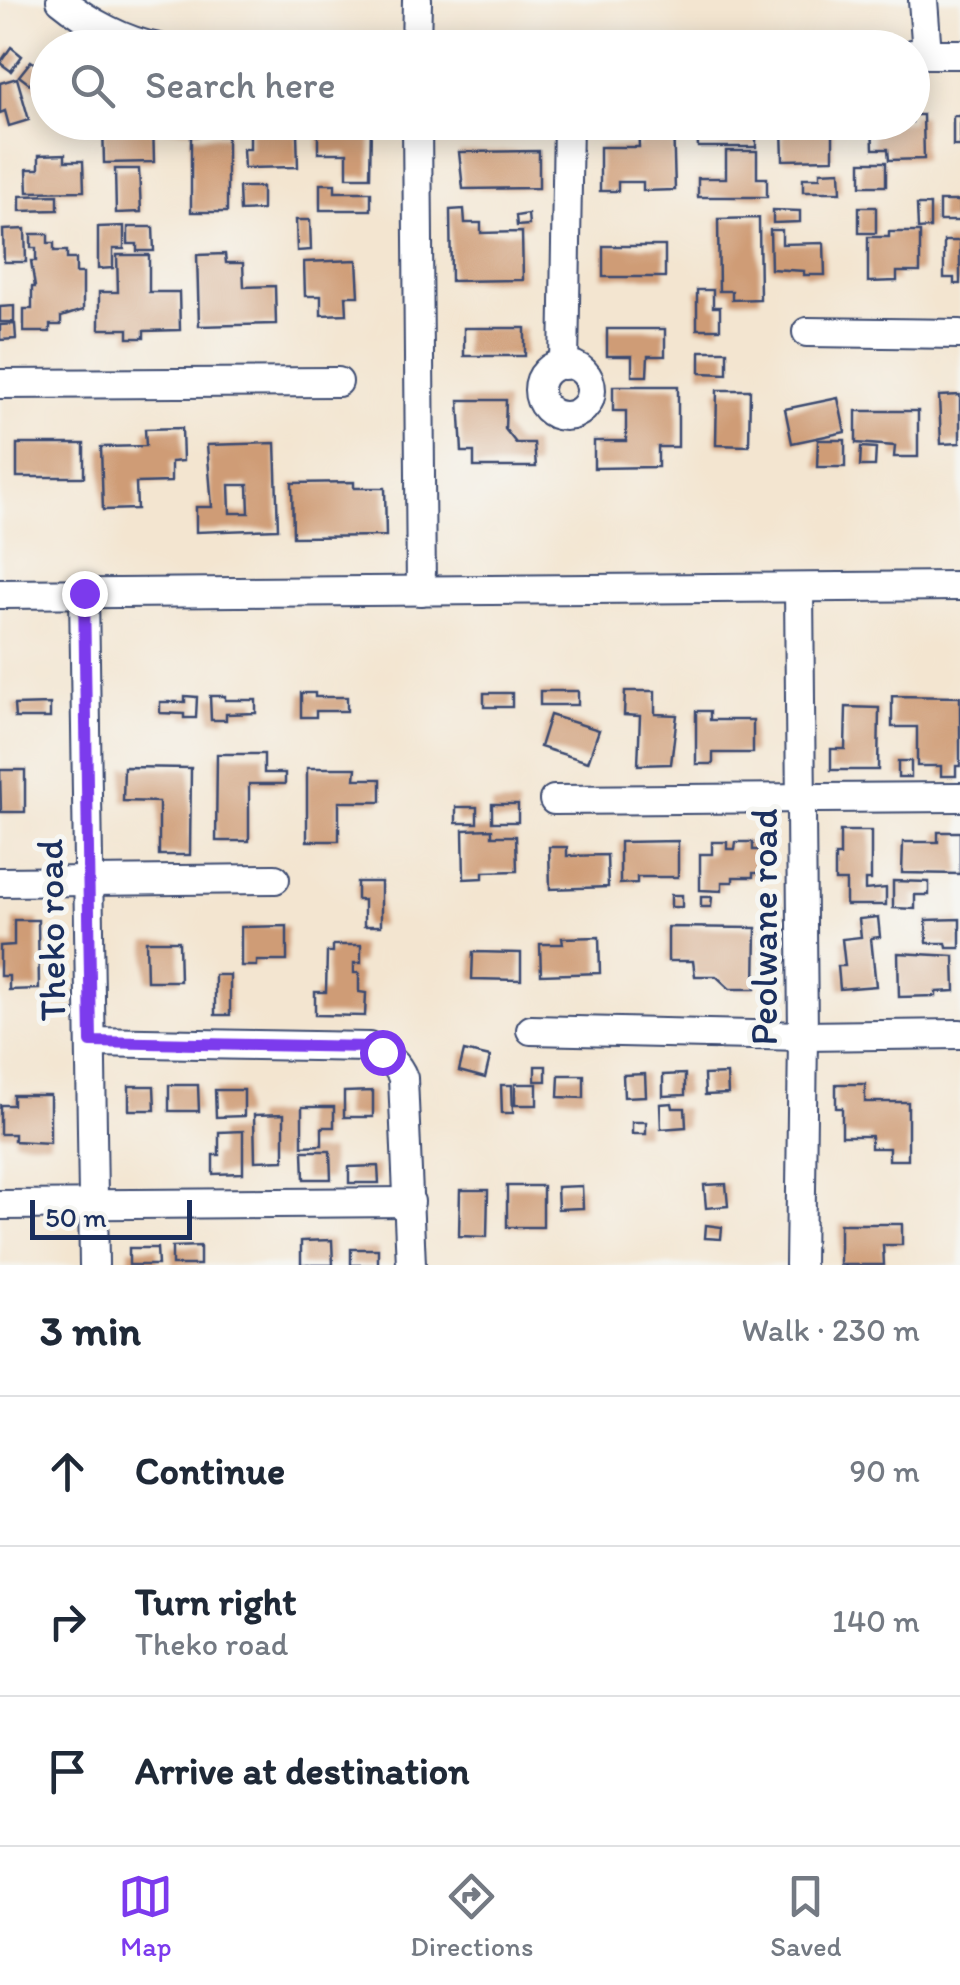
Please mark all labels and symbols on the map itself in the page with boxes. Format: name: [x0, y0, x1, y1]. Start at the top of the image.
route end: [62, 571, 108, 617]
street label: Peolwane road: [741, 808, 787, 1046]
street label: Theko road: [26, 838, 76, 1022]
route start: [360, 1030, 406, 1076]
scale bar: [30, 1195, 192, 1240]

